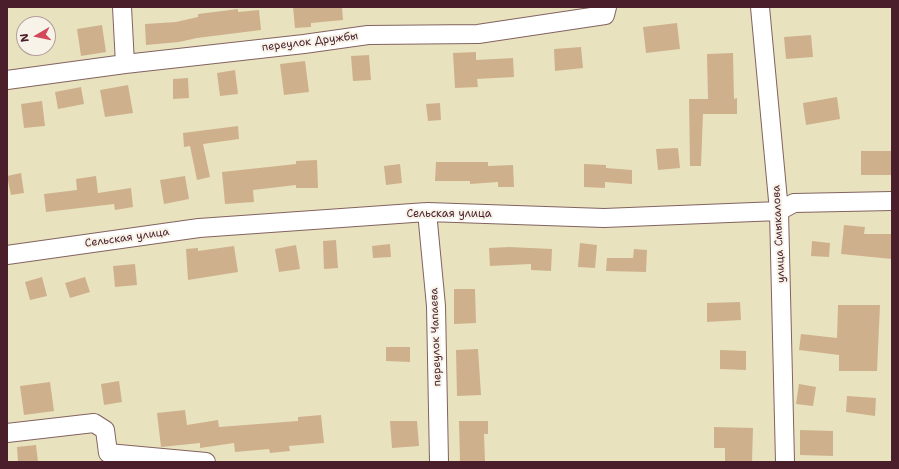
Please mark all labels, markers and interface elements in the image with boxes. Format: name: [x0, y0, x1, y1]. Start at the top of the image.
north arrow: [16, 16, 56, 56]
street label: переулок Дружбы: [261, 30, 359, 54]
text: N: [17, 32, 33, 43]
street label: улица Смыкалова: [770, 185, 788, 283]
street label: Сельская улица: [406, 207, 492, 221]
street label: Сельская улица: [84, 226, 170, 250]
street label: переулок Чапаева: [428, 287, 444, 387]

